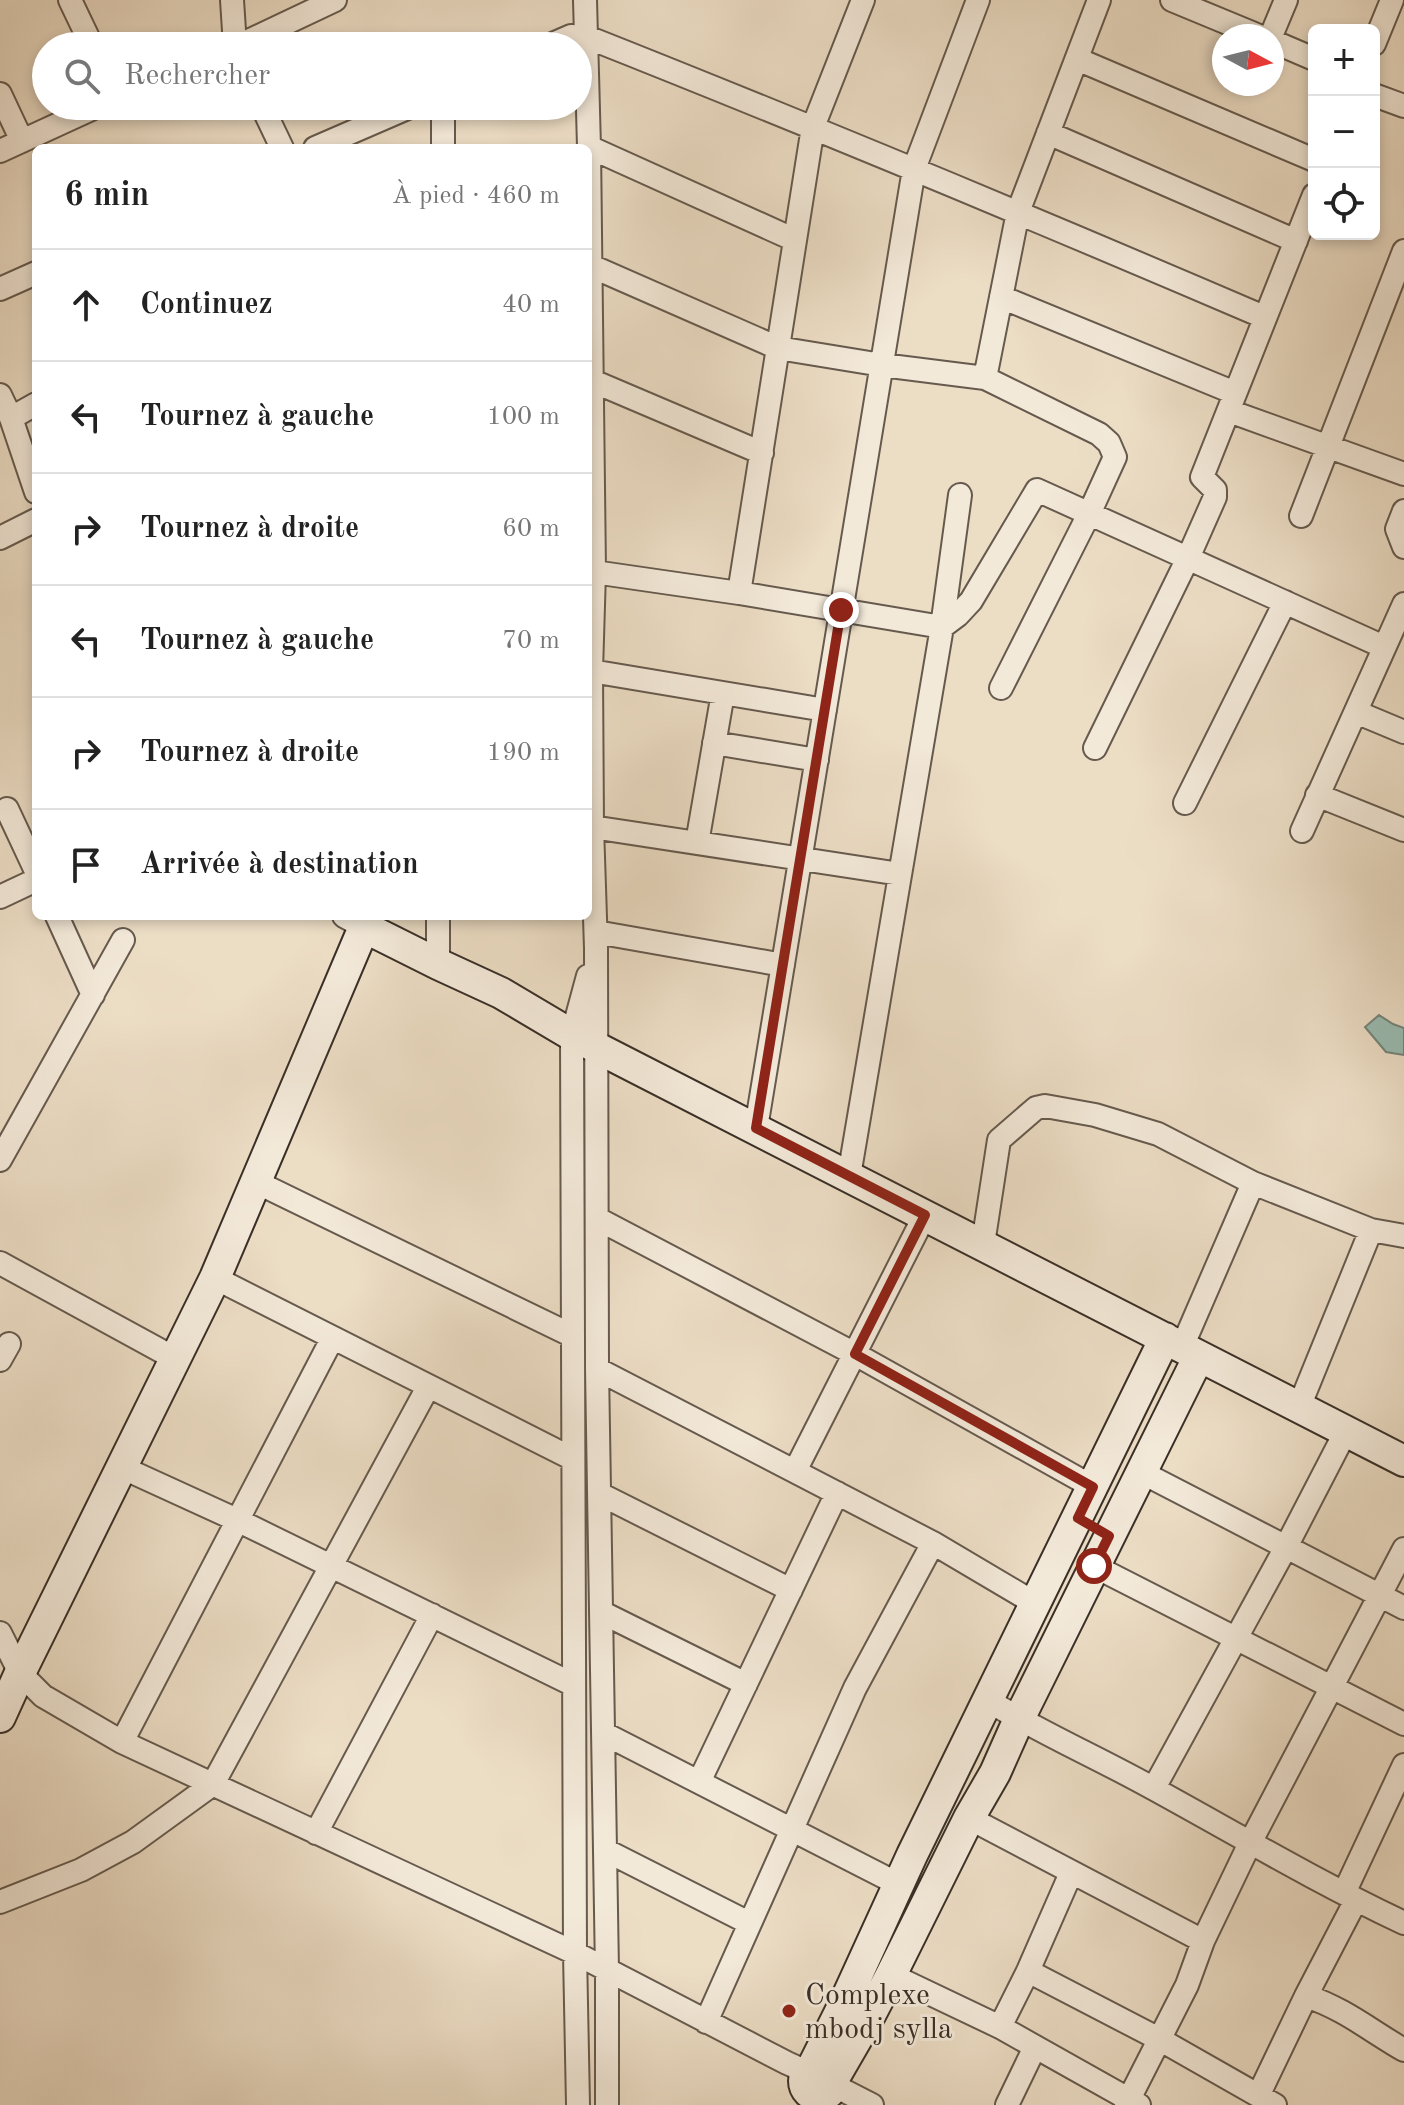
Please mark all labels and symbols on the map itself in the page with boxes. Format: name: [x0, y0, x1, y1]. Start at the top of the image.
north arrow: [1212, 24, 1284, 96]
route end: [823, 592, 859, 628]
route start: [1076, 1548, 1112, 1584]
place label: Complexe mbodj sylla: [805, 1981, 953, 2045]
marker: Complexe mbodj sylla: [780, 2002, 798, 2020]

